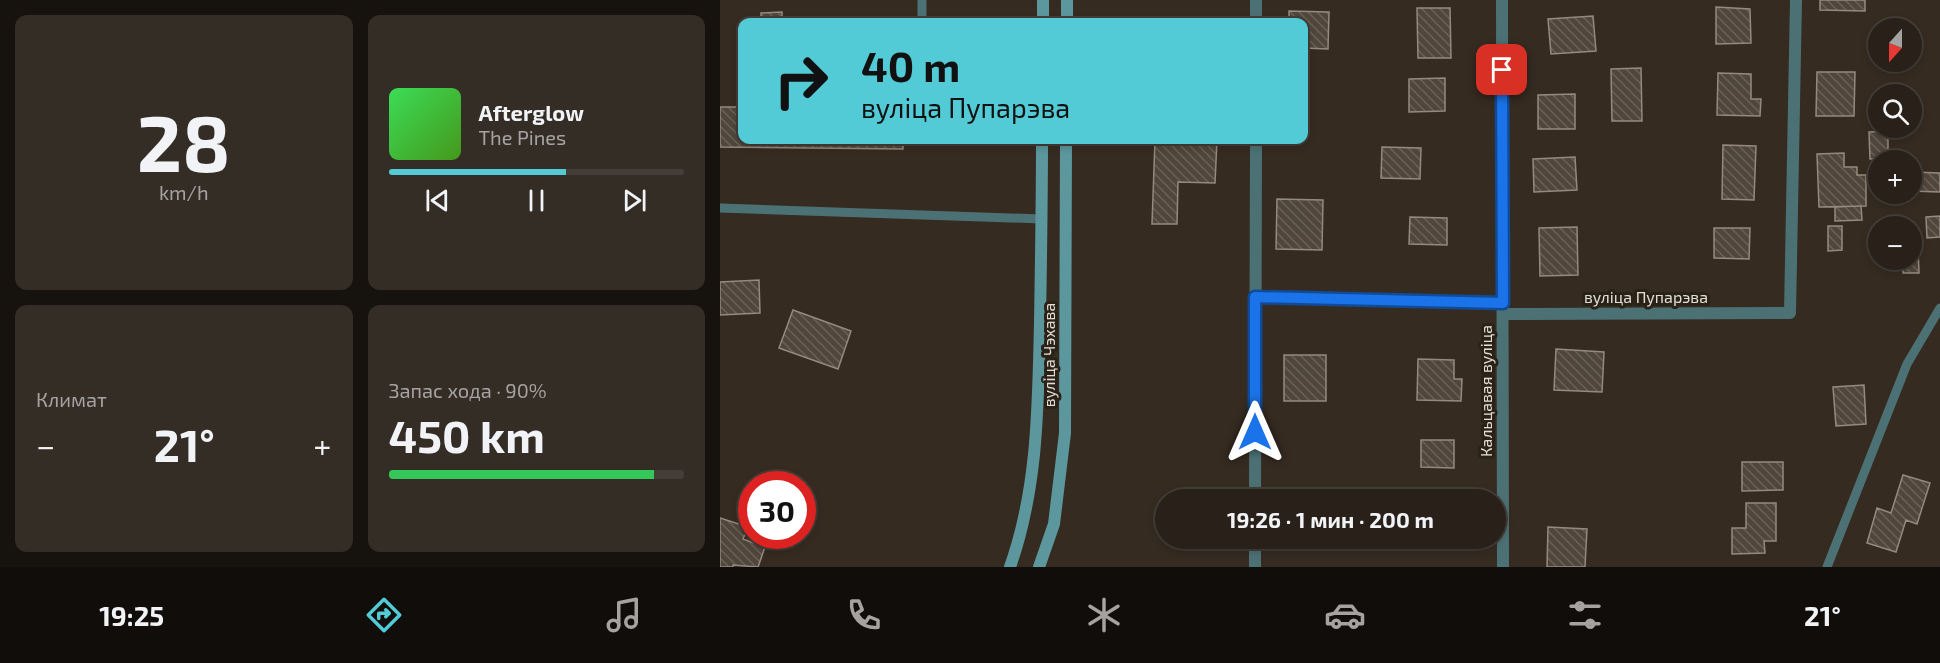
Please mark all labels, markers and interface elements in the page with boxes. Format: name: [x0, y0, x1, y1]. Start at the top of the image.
north arrow: [1868, 18, 1922, 72]
map controls: [1868, 18, 1922, 270]
text: 40 m: [861, 40, 960, 90]
icon: right: [762, 42, 840, 120]
pin: [1476, 44, 1527, 95]
icon: arrive: [1485, 53, 1518, 86]
button: search: [1868, 84, 1922, 138]
text: вуліца Пупарэва: [861, 91, 1070, 123]
text: 28: [137, 94, 231, 188]
text: Afterglow: [479, 99, 584, 125]
text: The Pines: [479, 125, 566, 149]
button: +: [1868, 150, 1922, 204]
text: km/h: [159, 180, 209, 204]
icon: previous: [421, 184, 454, 217]
icon: pause: [520, 184, 553, 217]
icon: next: [618, 184, 651, 217]
button: −: [1868, 216, 1922, 270]
street label: вуліца Пупарэва: [1584, 287, 1708, 307]
street label: вуліца Чэхава: [1039, 303, 1059, 407]
street label: Кальцавая вуліца: [1476, 325, 1496, 457]
text: Запас хода · 90%: [389, 378, 547, 402]
text: Климат: [36, 387, 107, 411]
position arrow: [1223, 400, 1287, 464]
text: 450 km: [389, 408, 545, 462]
text: 21°: [154, 417, 215, 471]
text: −: [36, 425, 55, 465]
text: +: [313, 425, 331, 465]
speed limit sign: 30: [738, 471, 816, 549]
text: 19:26 · 1 мин · 200 m: [1227, 506, 1434, 532]
icon: directions: [363, 594, 405, 636]
icon: music: [603, 594, 645, 636]
icon: phone: [843, 594, 885, 636]
icon: climate: [1083, 594, 1125, 636]
icon: car: [1324, 594, 1366, 636]
icon: filters: [1564, 594, 1606, 636]
text: 19:25: [99, 599, 164, 631]
text: 21°: [1804, 599, 1841, 631]

